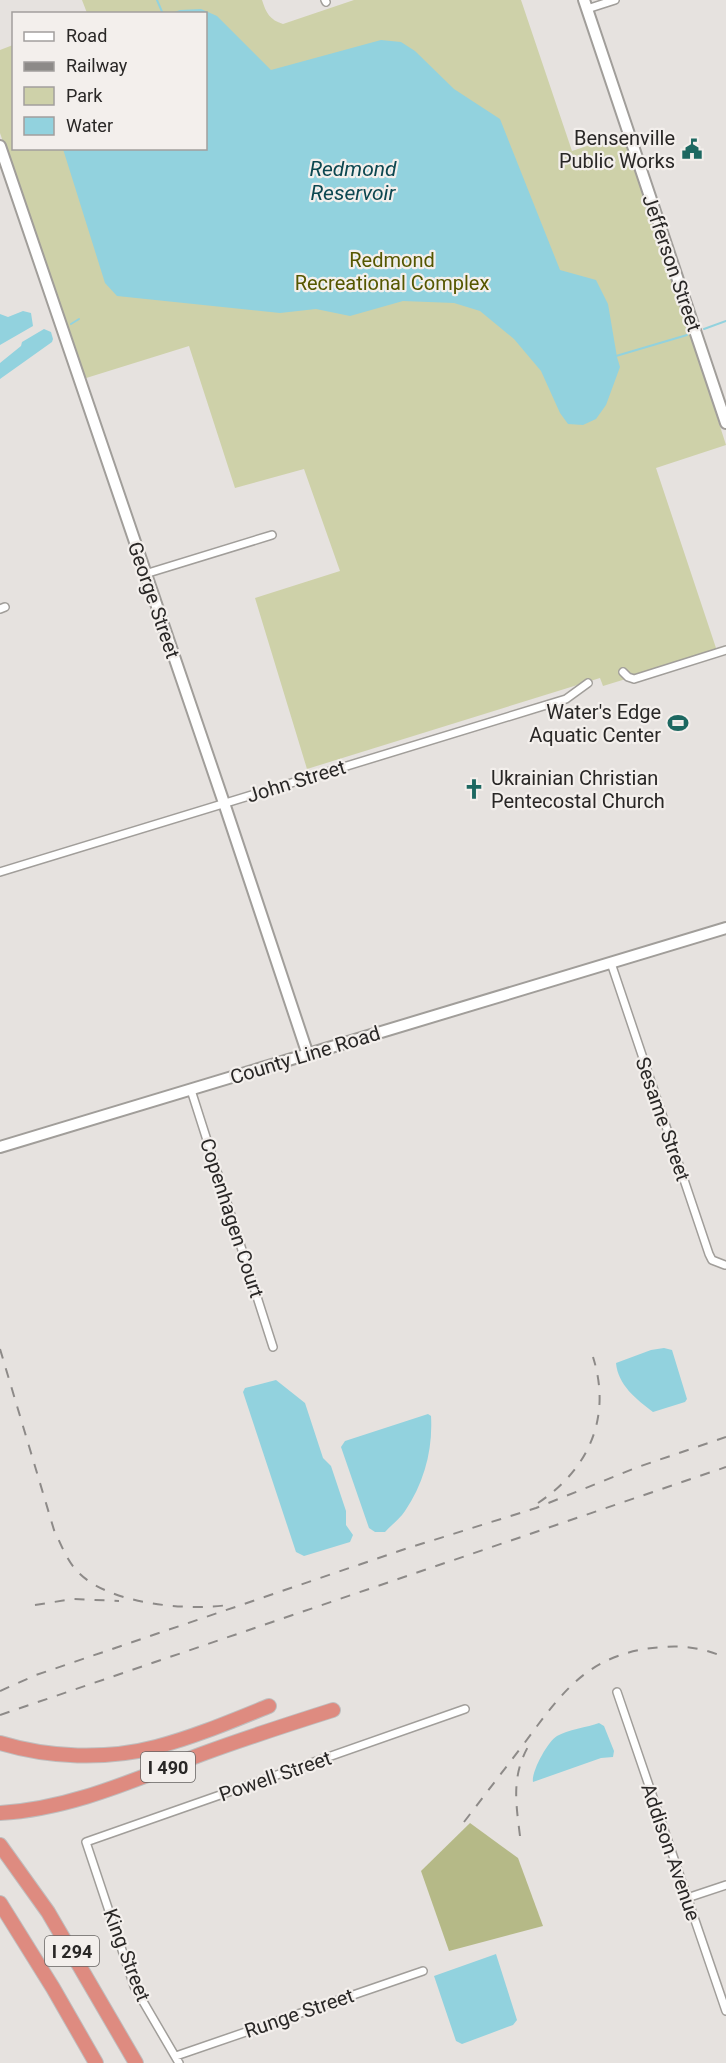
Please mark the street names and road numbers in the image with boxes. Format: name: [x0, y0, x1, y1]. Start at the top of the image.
street label: Jefferson Street: [637, 191, 707, 335]
street label: George Street: [123, 539, 185, 661]
street label: John Street: [244, 755, 348, 807]
street label: County Line Road: [227, 1021, 383, 1089]
street label: Sesame Street: [631, 1054, 695, 1184]
street label: Copenhagen Court: [195, 1135, 269, 1301]
street label: Powell Street: [216, 1746, 334, 1806]
road number: I 490: [141, 1752, 195, 1782]
street label: Addison Avenue: [636, 1780, 706, 1924]
street label: King Street: [98, 1905, 156, 2005]
road number: I 294: [45, 1936, 99, 1966]
street label: Runge Street: [241, 1983, 357, 2043]

